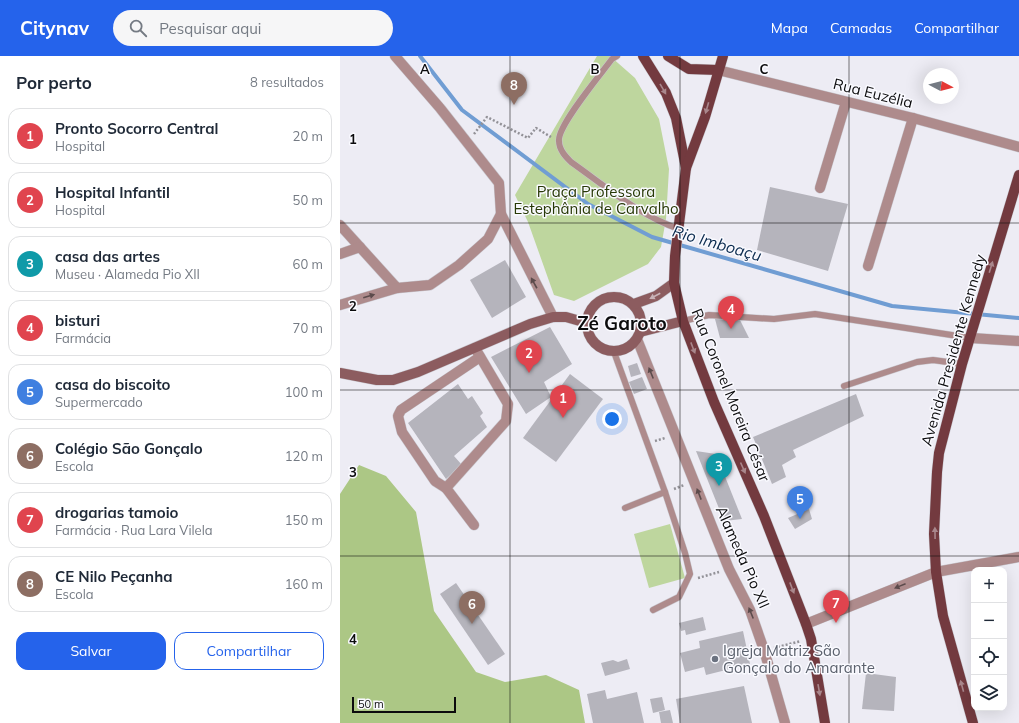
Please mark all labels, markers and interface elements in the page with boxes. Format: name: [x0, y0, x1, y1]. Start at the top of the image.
search box: [113, 10, 393, 46]
text: Citynav: [20, 16, 89, 40]
icon: search: [127, 17, 149, 39]
text: Pesquisar aqui: [159, 19, 261, 38]
text: Mapa: [771, 19, 808, 37]
text: Camadas: [830, 19, 892, 37]
text: Compartilhar: [914, 19, 999, 37]
text: A: [420, 61, 430, 77]
text: B: [591, 61, 600, 77]
text: C: [760, 61, 769, 77]
north arrow: [923, 68, 959, 104]
text: Por perto: [16, 72, 92, 93]
pin: 8: [501, 72, 527, 105]
text: 8 resultados: [250, 74, 324, 90]
street label: Rua Euzélia: [831, 74, 915, 112]
one-way arrow: [660, 83, 667, 95]
one-way arrow: [704, 101, 710, 114]
text: Pronto Socorro Central: [55, 119, 218, 138]
text: 1: [26, 128, 34, 144]
text: 20 m: [293, 128, 323, 144]
text: 1: [349, 131, 357, 147]
text: Hospital: [55, 138, 105, 154]
park label: Praça Professora Estephânia de Carvalho: [513, 182, 679, 218]
text: Hospital Infantil: [55, 183, 170, 202]
text: 2: [26, 192, 34, 208]
text: 50 m: [293, 192, 323, 208]
text: Hospital: [55, 202, 105, 218]
water label: Rio Imboaçu: [670, 221, 764, 265]
text: casa das artes: [55, 247, 160, 266]
street label: Avenida Presidente Kennedy: [917, 252, 989, 448]
text: 3: [26, 256, 34, 272]
text: 60 m: [293, 256, 323, 272]
one-way arrow: [988, 261, 994, 273]
text: Museu · Alameda Pio XII: [55, 266, 200, 282]
one-way arrow: [531, 277, 538, 289]
one-way arrow: [363, 293, 375, 299]
one-way arrow: [649, 293, 661, 299]
pin: 4: [718, 296, 744, 329]
text: 2: [349, 298, 357, 314]
street label: Rua Coronel Moreira César: [688, 306, 775, 485]
text: bisturi: [55, 311, 100, 330]
district label: Zé Garoto: [577, 311, 667, 335]
text: 4: [26, 320, 34, 336]
text: 70 m: [293, 320, 323, 336]
text: Farmácia: [55, 330, 111, 346]
pin: 2: [516, 340, 542, 373]
one-way arrow: [691, 343, 697, 355]
one-way arrow: [648, 367, 654, 379]
text: casa do biscoito: [55, 375, 170, 394]
text: 5: [26, 384, 34, 400]
text: 100 m: [285, 384, 323, 400]
pin: 1: [550, 385, 576, 418]
text: Supermercado: [55, 394, 143, 410]
your location: [602, 409, 622, 429]
text: Colégio São Gonçalo: [55, 439, 203, 458]
text: 6: [26, 448, 34, 464]
text: 120 m: [285, 448, 323, 464]
pin: 3: [706, 453, 732, 486]
text: Escola: [55, 458, 94, 474]
one-way arrow: [740, 462, 746, 474]
text: 3: [349, 464, 357, 480]
pin: 5: [787, 486, 813, 519]
one-way arrow: [696, 488, 702, 500]
text: drogarias tamoio: [55, 503, 178, 522]
street label: Alameda Pio XII: [712, 503, 774, 611]
text: 7: [26, 512, 34, 528]
text: 150 m: [285, 512, 323, 528]
text: Farmácia · Rua Lara Vilela: [55, 522, 213, 538]
one-way arrow: [931, 527, 938, 539]
text: CE Nilo Peçanha: [55, 567, 173, 586]
map controls: [971, 567, 1007, 711]
button: +: [971, 567, 1007, 603]
text: 8: [26, 576, 34, 592]
text: 160 m: [285, 576, 323, 592]
one-way arrow: [894, 582, 906, 589]
one-way arrow: [790, 583, 796, 595]
text: Escola: [55, 586, 94, 602]
pin: 7: [823, 590, 849, 623]
pin: 6: [459, 591, 485, 624]
button: −: [971, 603, 1007, 639]
one-way arrow: [748, 608, 754, 619]
text: 4: [349, 631, 357, 647]
button: Salvar: [16, 632, 166, 670]
button: Compartilhar: [174, 632, 324, 670]
button: locate: [971, 639, 1007, 675]
place label: Igreja Matriz São Gonçalo do Amarante: [723, 641, 875, 677]
marker: Igreja Matriz São Gonçalo do Amarante: [710, 654, 720, 664]
button: layers: [971, 675, 1007, 711]
one-way arrow: [959, 679, 965, 691]
one-way arrow: [817, 684, 823, 696]
scale bar: [352, 695, 456, 714]
text: 50 m: [358, 697, 384, 711]

